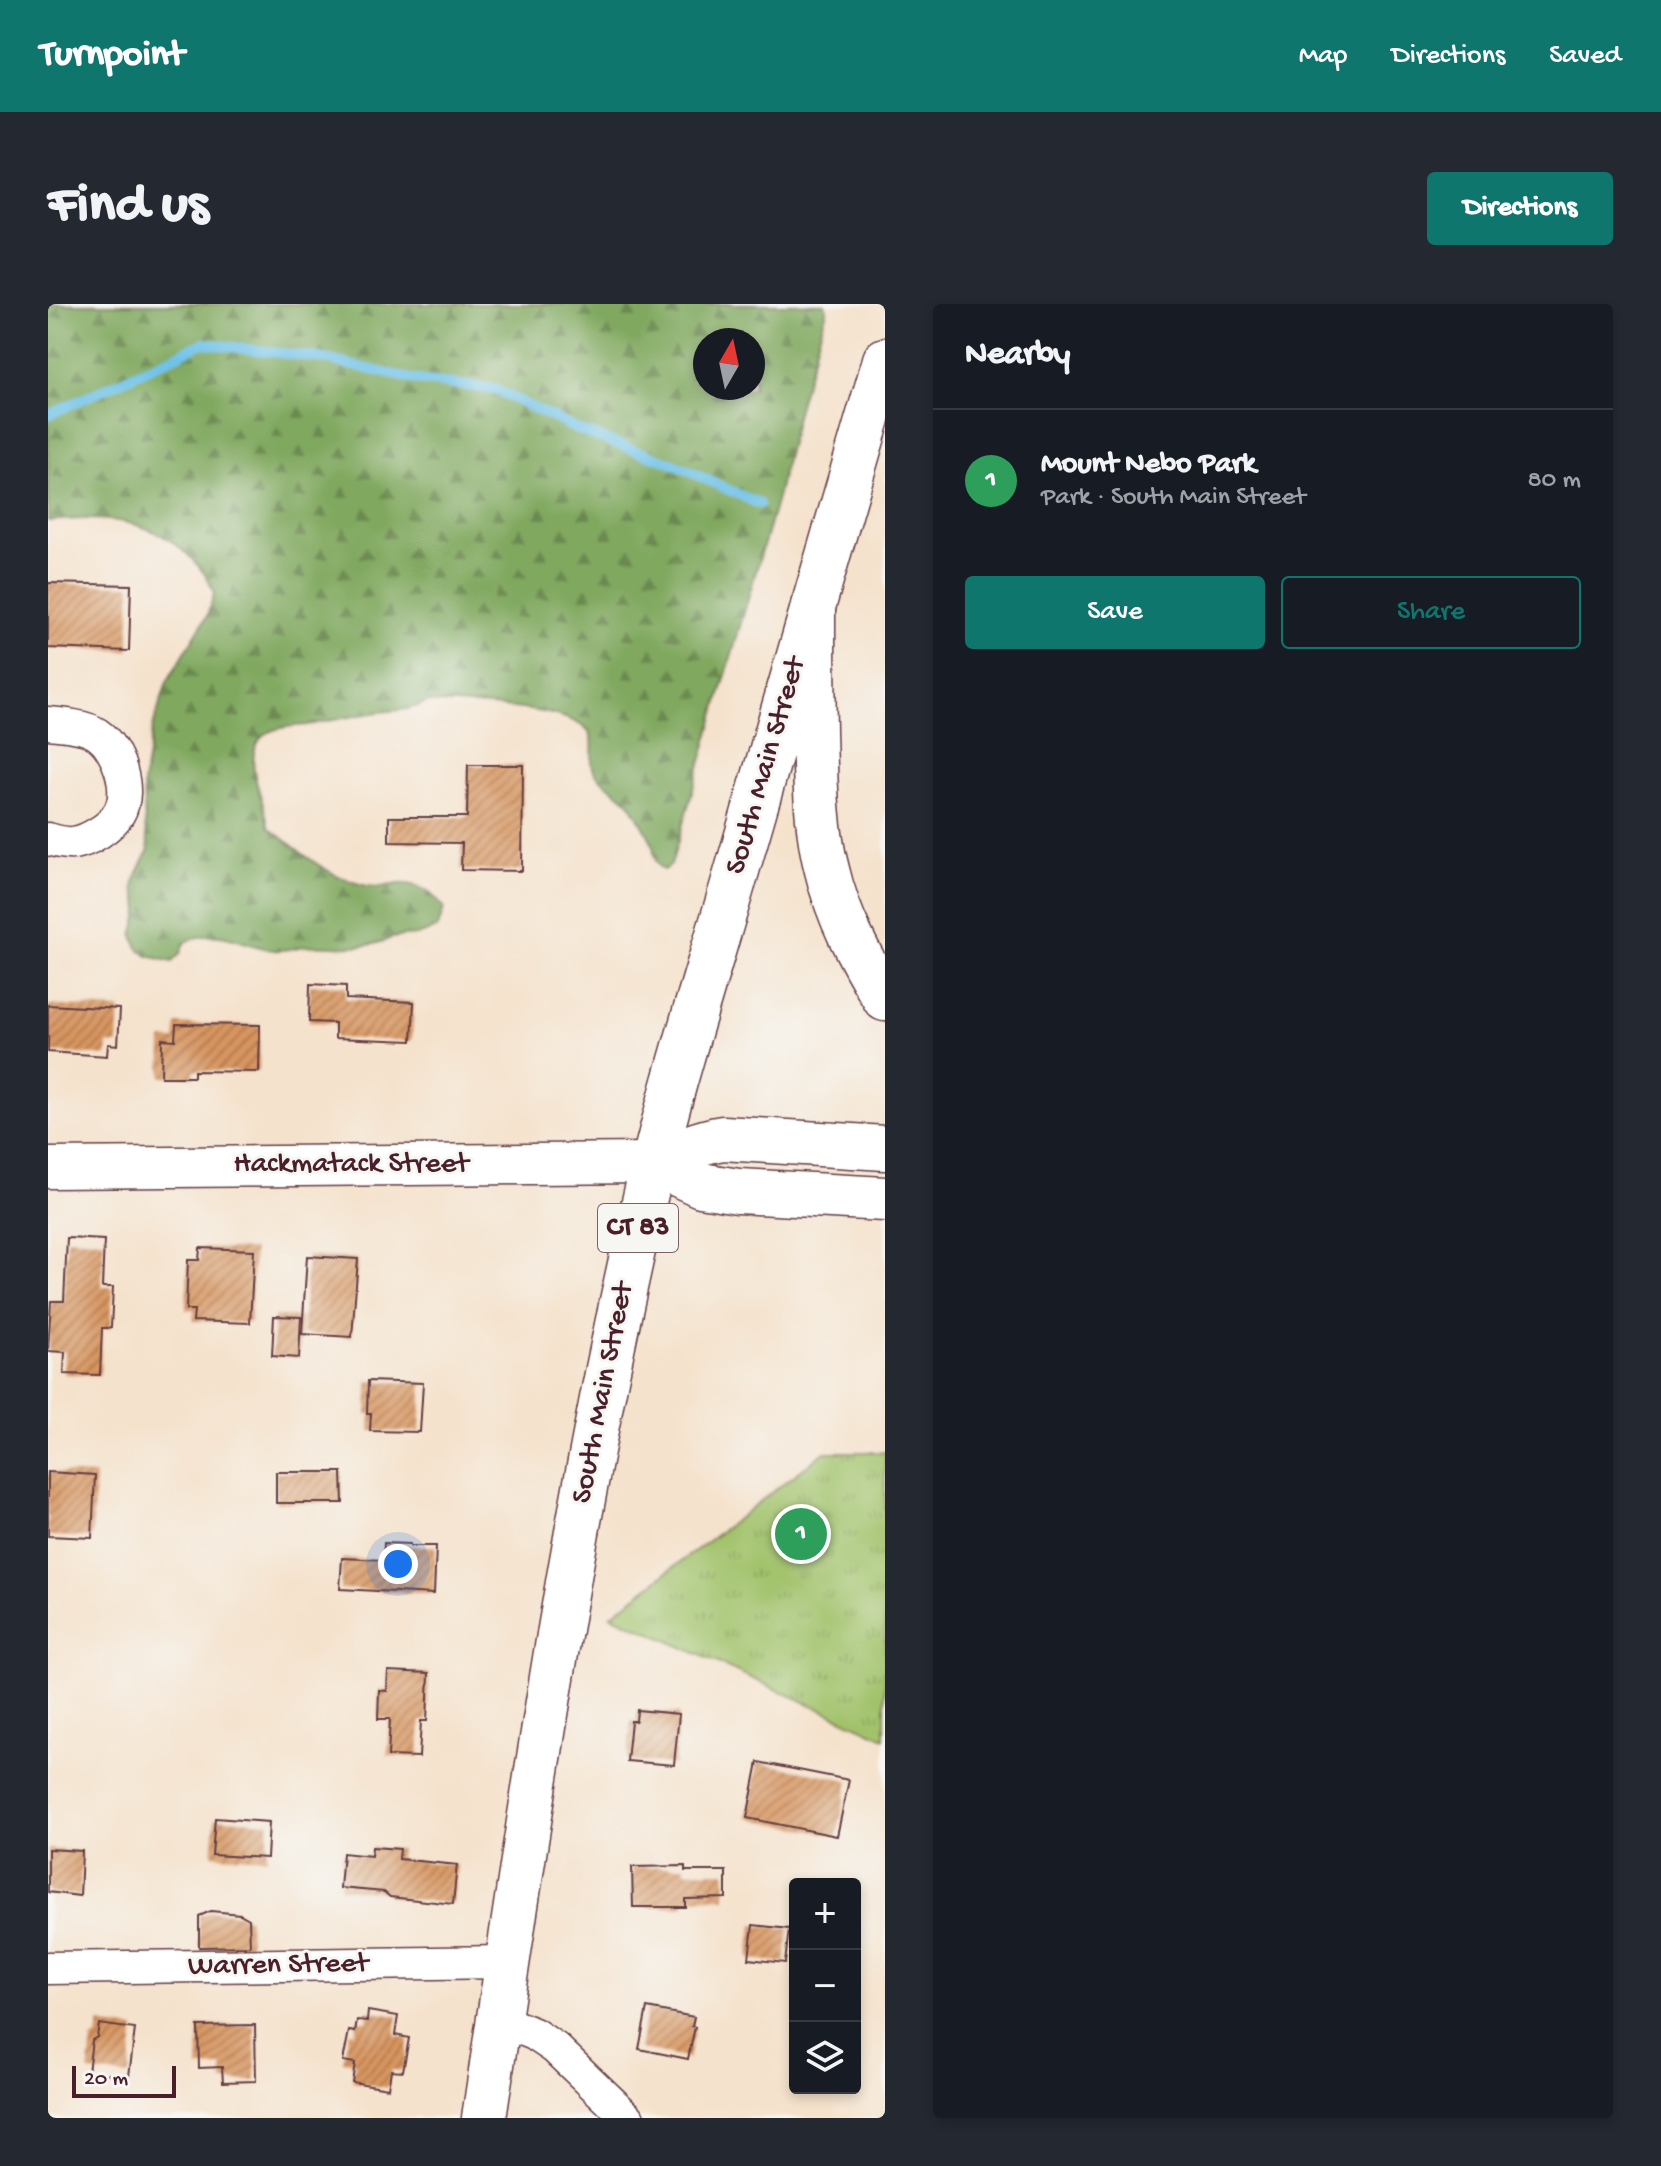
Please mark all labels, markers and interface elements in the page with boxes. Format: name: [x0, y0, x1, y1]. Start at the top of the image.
text: Turnpoint: [40, 34, 184, 78]
text: Map: [1299, 40, 1347, 73]
text: Directions: [1391, 40, 1505, 73]
text: Saved: [1549, 40, 1621, 73]
button: Directions: [1427, 172, 1613, 245]
text: Find us: [48, 175, 208, 241]
north arrow: [693, 328, 765, 400]
text: Nearby: [965, 336, 1070, 376]
text: Mount Nebo Park: [1041, 448, 1256, 483]
text: 1: [986, 466, 996, 497]
text: 80 m: [1527, 466, 1581, 497]
text: Park · South Main Street: [1041, 483, 1306, 514]
button: Save: [965, 576, 1265, 649]
button: Share: [1281, 576, 1581, 649]
street label: South Main Street: [719, 651, 816, 879]
street label: Hackmatack Street: [234, 1148, 471, 1183]
road number: CT 83: [598, 1204, 678, 1252]
street label: South Main Street: [565, 1277, 643, 1506]
pin: 1: [775, 1504, 827, 1564]
your location: [378, 1544, 418, 1584]
map controls: [789, 1878, 861, 2094]
button: +: [789, 1878, 861, 1950]
street label: Warren Street: [188, 1947, 371, 1985]
button: −: [789, 1950, 861, 2022]
button: layers: [789, 2022, 861, 2094]
scale bar: [72, 2062, 176, 2098]
text: 20 m: [84, 2067, 128, 2093]

